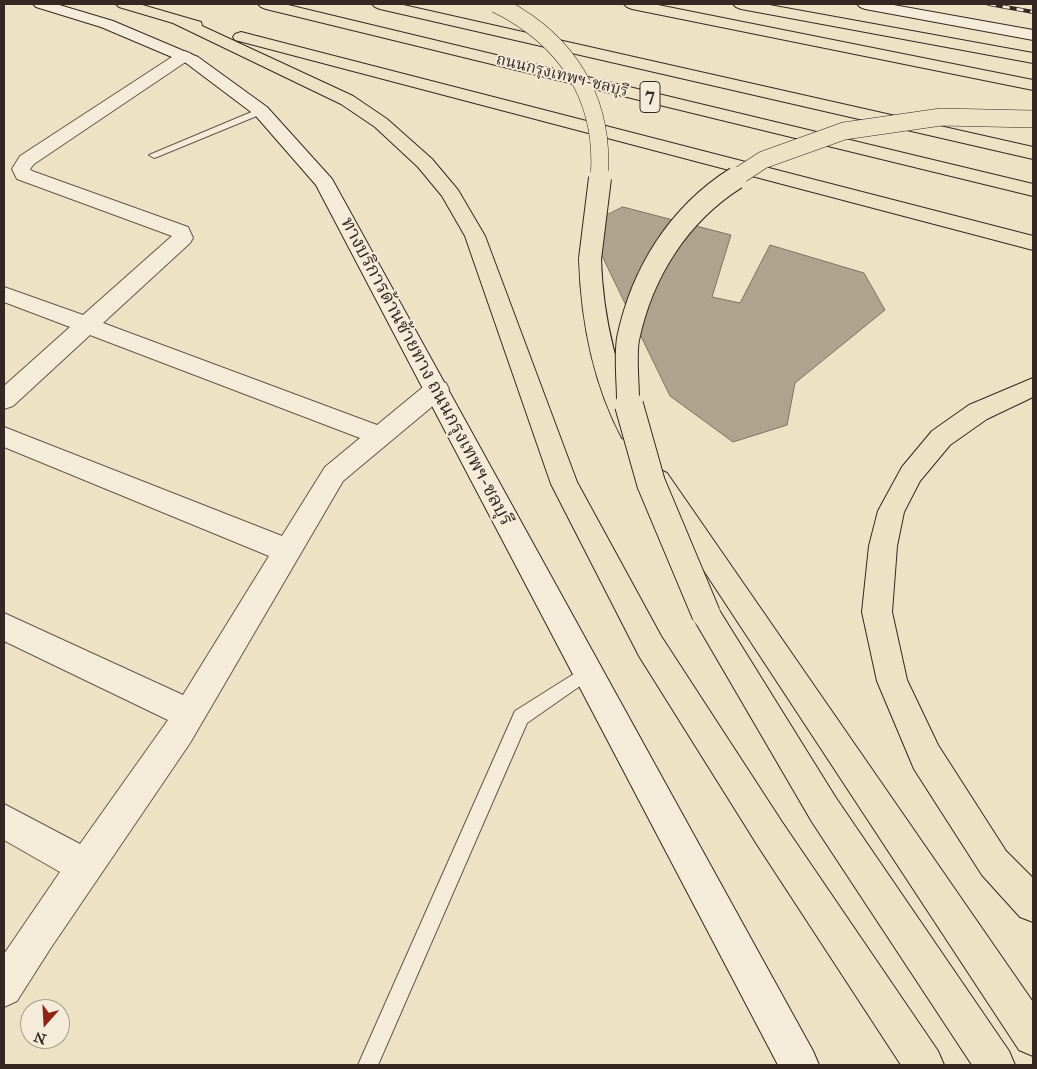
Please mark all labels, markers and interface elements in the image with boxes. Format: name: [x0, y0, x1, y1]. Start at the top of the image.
street label: ถนนกรุงเทพฯ-ชลบุรี: [494, 50, 630, 102]
road number: 7: [640, 81, 660, 112]
street label: ทางบริการด้านซ้ายทาง ถนนกรุงเทพฯ-ชลบุรี: [335, 214, 517, 530]
north arrow: [20, 999, 70, 1049]
text: N: [32, 1028, 49, 1048]

